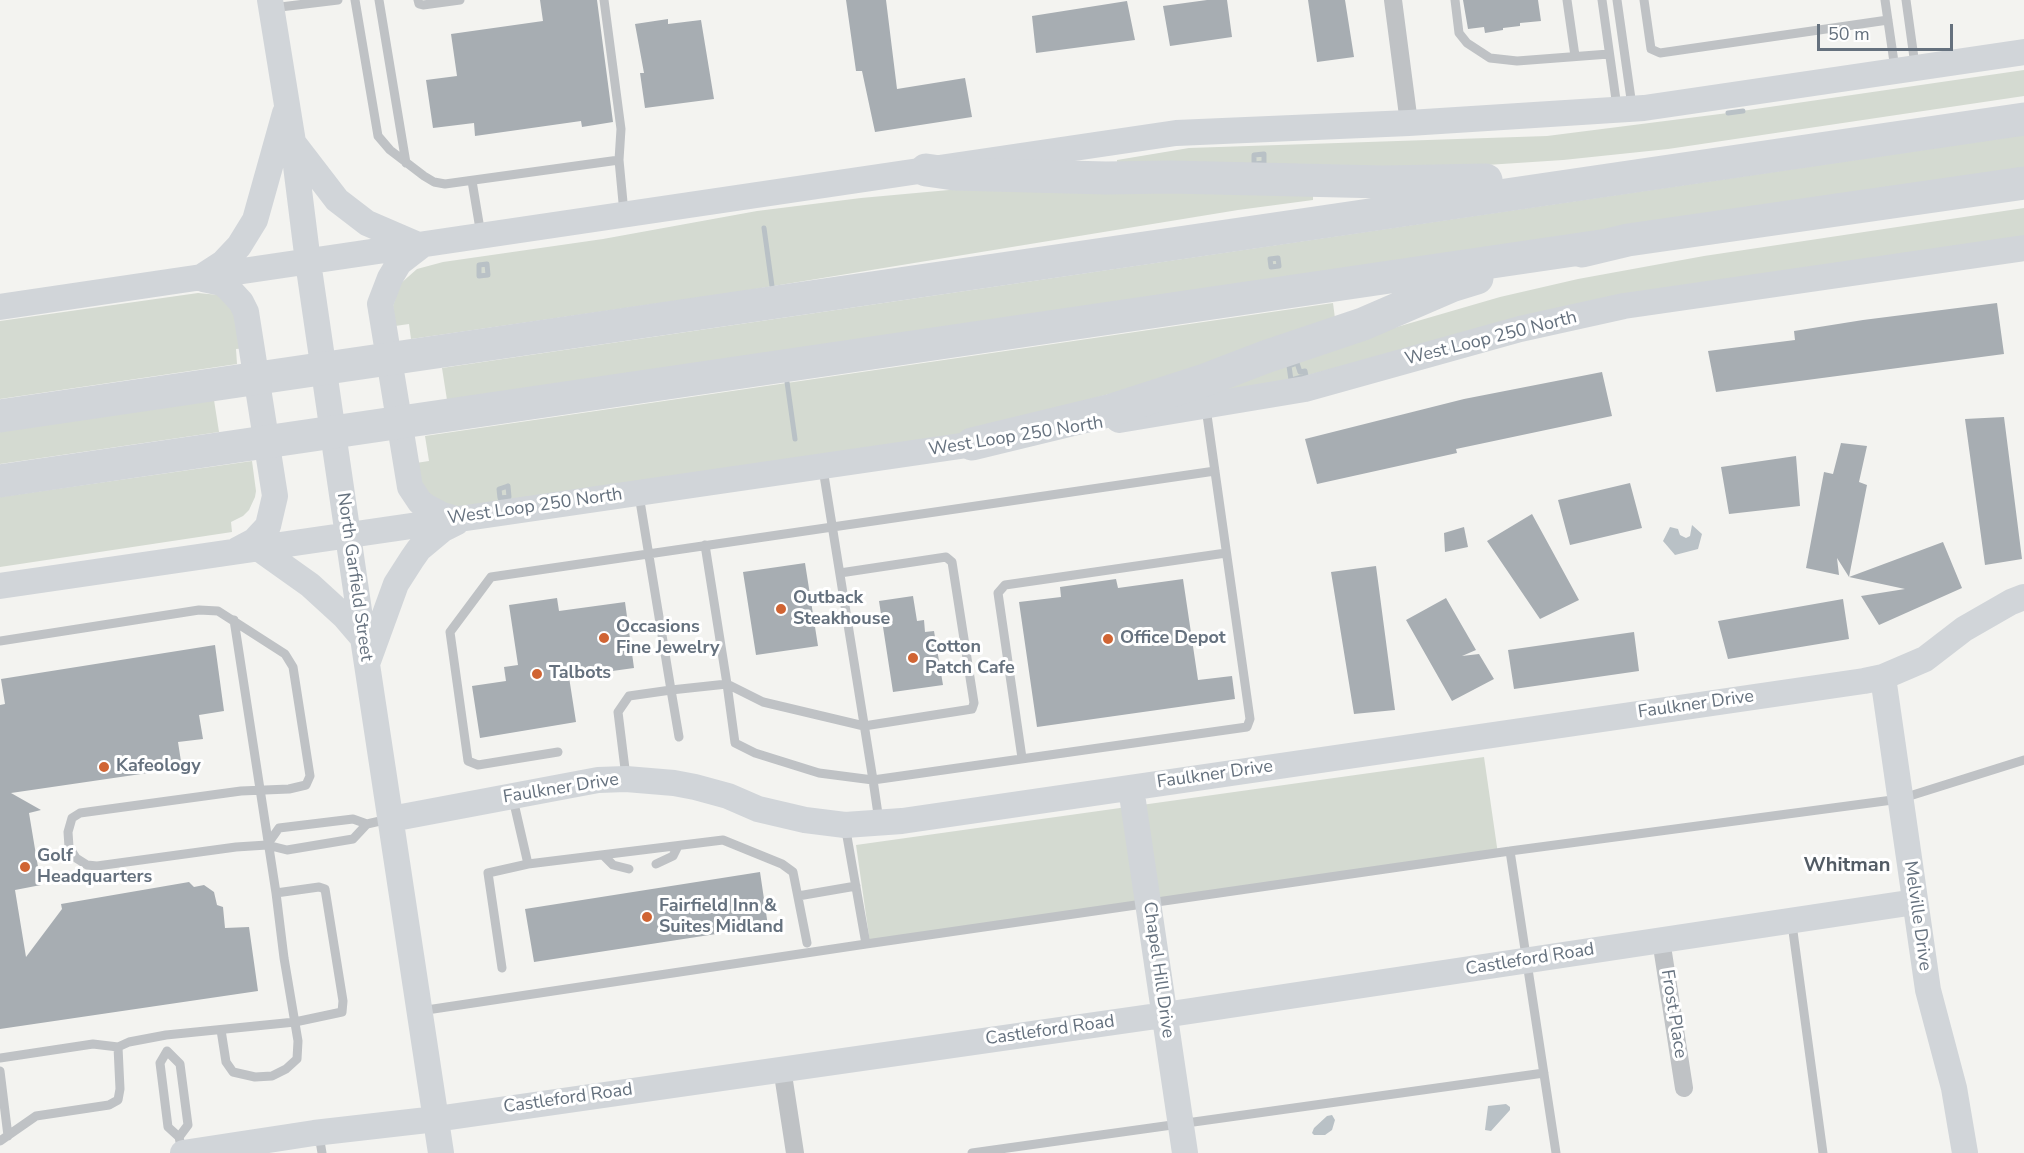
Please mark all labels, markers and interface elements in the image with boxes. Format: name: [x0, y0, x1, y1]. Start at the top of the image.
scale bar: [1820, 12, 1956, 50]
text: 50 m: [1828, 22, 1870, 46]
street label: West Loop 250 North: [1403, 307, 1579, 371]
street label: West Loop 250 North: [927, 413, 1105, 461]
street label: West Loop 250 North: [446, 484, 624, 530]
street label: North Garfield Street: [331, 491, 377, 663]
place label: Outback Steakhouse: [793, 588, 890, 630]
marker: Outback Steakhouse: [774, 602, 788, 616]
place label: Occasions Fine Jewelry: [616, 617, 720, 660]
place label: Office Depot: [1120, 628, 1226, 650]
marker: Occasions Fine Jewelry: [597, 631, 611, 645]
marker: Office Depot: [1101, 632, 1115, 646]
place label: Cotton Patch Cafe: [925, 637, 1015, 680]
marker: Cotton Patch Cafe: [906, 651, 920, 665]
place label: Talbots: [549, 663, 611, 685]
marker: Talbots: [530, 667, 544, 681]
street label: Faulkner Drive: [1637, 686, 1755, 724]
place label: Kafeology: [116, 756, 201, 778]
street label: Faulkner Drive: [1156, 756, 1274, 794]
marker: Kafeology: [97, 760, 111, 774]
street label: Faulkner Drive: [502, 769, 620, 809]
place label: Golf Headquarters: [37, 846, 152, 888]
district label: Whitman: [1804, 854, 1890, 878]
marker: Golf Headquarters: [18, 860, 32, 874]
street label: Melville Drive: [1899, 860, 1935, 972]
place label: Fairfield Inn & Suites Midland: [659, 896, 784, 938]
street label: Chapel Hill Drive: [1138, 900, 1178, 1040]
marker: Fairfield Inn & Suites Midland: [640, 910, 654, 924]
street label: Castleford Road: [1464, 939, 1596, 981]
street label: Frost Place: [1655, 968, 1691, 1060]
street label: Castleford Road: [984, 1011, 1116, 1051]
street label: Castleford Road: [502, 1079, 634, 1119]

